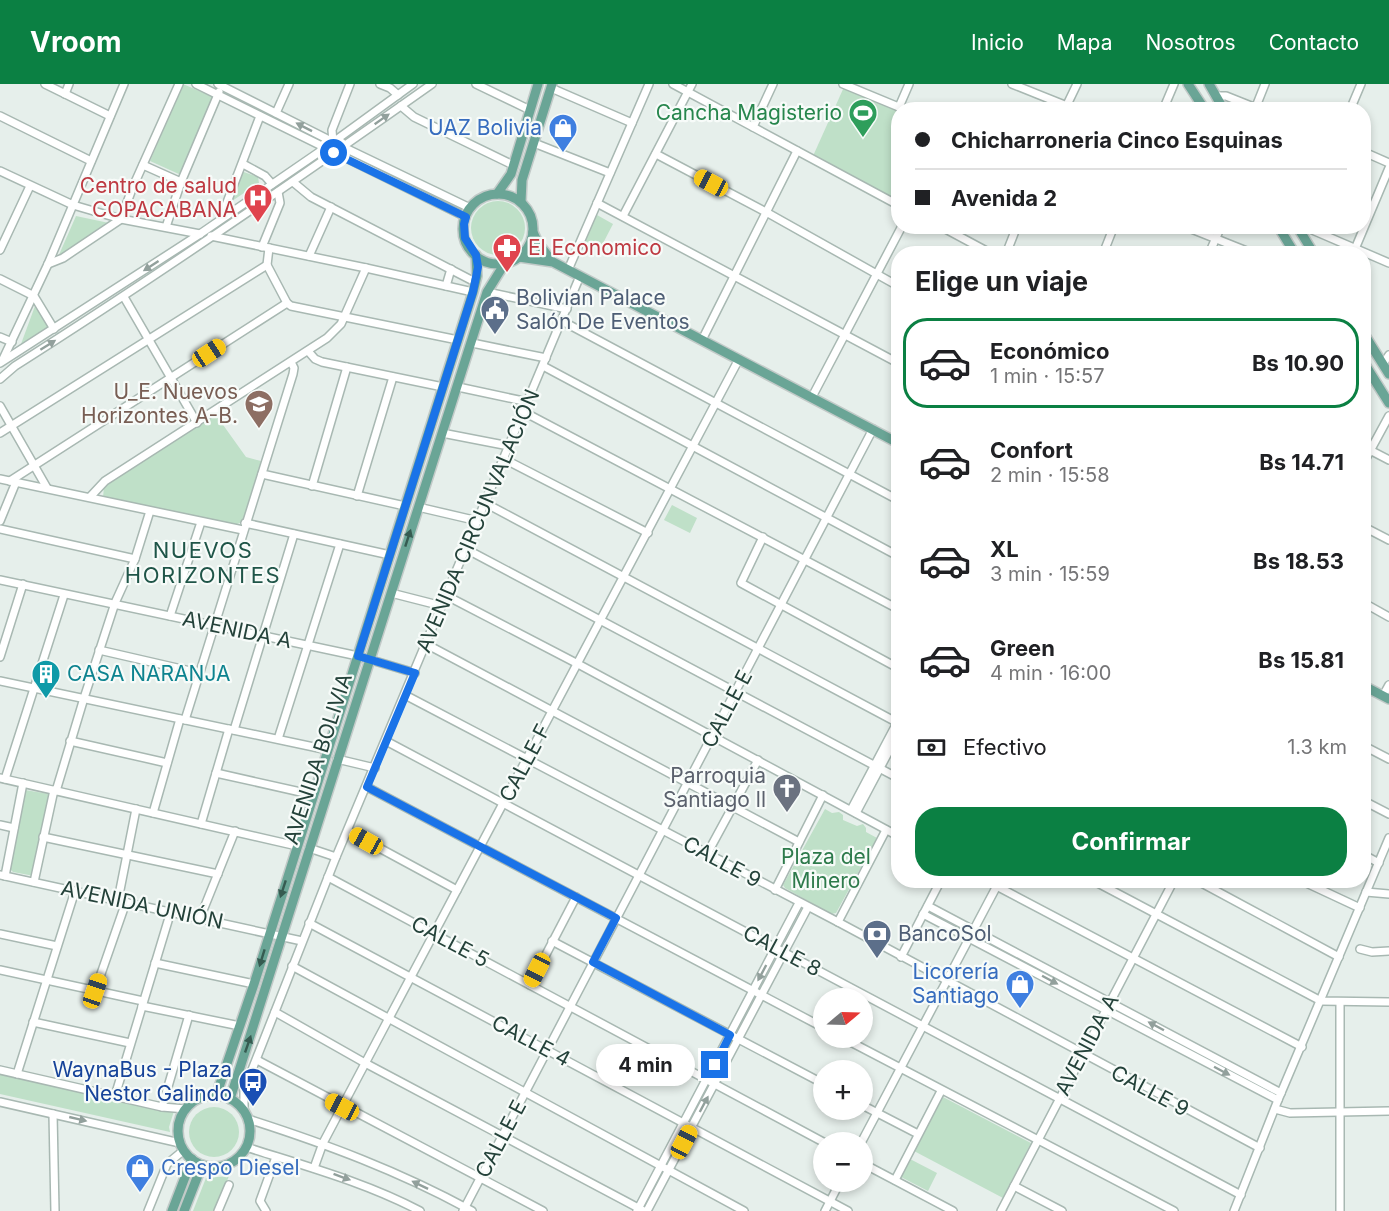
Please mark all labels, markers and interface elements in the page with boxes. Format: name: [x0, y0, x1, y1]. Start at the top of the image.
text: Vroom: [30, 25, 122, 59]
text: Inicio: [971, 30, 1024, 55]
text: Mapa: [1057, 30, 1112, 55]
text: Nosotros: [1145, 30, 1236, 55]
text: Contacto: [1269, 30, 1359, 55]
sports icon: Cancha Magisterio: [847, 97, 879, 139]
place label: Cancha Magisterio: [656, 100, 842, 125]
shop icon: UAZ Bolivia: [547, 112, 579, 154]
one-way arrow: [374, 114, 389, 126]
place label: UAZ Bolivia: [428, 115, 542, 140]
one-way arrow: [296, 123, 313, 132]
text: Chicharroneria Cinco Esquinas: [951, 127, 1283, 153]
route start: [320, 139, 347, 166]
car: [691, 167, 731, 199]
place label: Centro de salud COPACABANA: [80, 173, 237, 222]
hospital icon: Centro de salud COPACABANA: [242, 182, 274, 224]
text: Avenida 2: [951, 185, 1057, 211]
pharmacy icon: El Economico: [491, 232, 523, 274]
place label: El Economico: [528, 235, 662, 260]
one-way arrow: [143, 260, 159, 271]
text: Elige un viaje: [915, 265, 1088, 298]
place label: Bolivian Palace Salón De Eventos: [516, 285, 690, 334]
public building icon: Bolivian Palace Salón De Eventos: [479, 294, 511, 336]
car: [189, 336, 229, 370]
icon: car: [918, 336, 972, 390]
text: Económico: [990, 338, 1109, 364]
one-way arrow: [40, 340, 56, 351]
text: Bs 10.90: [1252, 350, 1344, 376]
text: 1 min · 15:57: [990, 364, 1104, 388]
place label: U_E. Nuevos Horizontes A-B.: [81, 379, 238, 428]
street label: AVENIDA CIRCUNVALACIÓN: [410, 385, 544, 656]
school or university icon: U_E. Nuevos Horizontes A-B.: [243, 388, 275, 430]
icon: car: [918, 435, 972, 489]
text: Confort: [990, 437, 1073, 463]
text: Bs 14.71: [1259, 449, 1344, 475]
text: 2 min · 15:58: [990, 463, 1110, 487]
one-way arrow: [404, 529, 414, 547]
icon: car: [918, 534, 972, 588]
text: XL: [990, 536, 1019, 562]
district label: NUEVOS HORIZONTES: [125, 537, 281, 588]
text: Bs 18.53: [1253, 548, 1344, 574]
text: 3 min · 15:59: [990, 562, 1110, 586]
street label: AVENIDA A: [180, 606, 294, 653]
icon: car: [918, 633, 972, 687]
text: Green: [990, 635, 1055, 661]
text: Bs 15.81: [1258, 647, 1344, 673]
building icon: CASA NARANJA: [30, 658, 62, 700]
place label: CASA NARANJA: [67, 661, 231, 686]
text: 4 min · 16:00: [990, 661, 1111, 685]
street label: CALLE E: [696, 666, 757, 752]
street label: AVENIDA BOLIVIA: [278, 670, 357, 848]
street label: CALLE F: [494, 720, 555, 806]
icon: cash: [915, 731, 948, 764]
text: Efectivo: [963, 734, 1047, 760]
text: 1.3 km: [1287, 735, 1347, 759]
place label: Parroquia Santiago ll: [663, 763, 766, 812]
church icon: Parroquia Santiago ll: [771, 772, 803, 814]
button: Confirmar: [915, 807, 1347, 876]
car: [346, 824, 386, 858]
street label: CALLE 9: [679, 831, 766, 892]
park label: Plaza del Minero: [781, 844, 871, 893]
street label: AVENIDA UNIÓN: [59, 874, 226, 934]
one-way arrow: [278, 880, 287, 898]
street label: CALLE 5: [407, 911, 493, 972]
bank icon: BancoSol: [861, 918, 893, 960]
street label: CALLE 8: [739, 920, 825, 981]
place label: BancoSol: [898, 921, 992, 946]
one-way arrow: [257, 949, 266, 967]
car: [521, 950, 553, 990]
place label: Licorería Santiago: [912, 959, 999, 1008]
one-way arrow: [758, 964, 768, 982]
shop icon: Licorería Santiago: [1004, 968, 1036, 1010]
car: [81, 971, 109, 1011]
one-way arrow: [1041, 975, 1058, 985]
north arrow: [813, 988, 873, 1048]
map controls: [813, 988, 873, 1192]
street label: AVENIDA A: [1049, 990, 1124, 1100]
street label: CALLE 4: [488, 1010, 575, 1072]
one-way arrow: [1147, 1022, 1164, 1031]
one-way arrow: [244, 1035, 254, 1053]
callout: 4 min: [595, 1044, 694, 1086]
route end: [701, 1051, 728, 1078]
text: 4 min: [618, 1053, 673, 1077]
place label: WaynaBus - Plaza Nestor Galindo: [52, 1057, 232, 1106]
button: +: [813, 1060, 873, 1120]
street label: CALLE 9: [1107, 1060, 1194, 1121]
bus stop icon: WaynaBus - Plaza Nestor Galindo: [237, 1066, 269, 1108]
one-way arrow: [1214, 1066, 1231, 1076]
car: [322, 1091, 362, 1123]
one-way arrow: [699, 1095, 709, 1112]
street label: CALLE E: [470, 1096, 531, 1182]
one-way arrow: [68, 1115, 87, 1125]
car: [668, 1122, 700, 1162]
button: −: [813, 1132, 873, 1192]
shop icon: Crespo Diesel: [124, 1152, 156, 1194]
place label: Crespo Diesel: [161, 1155, 299, 1180]
one-way arrow: [333, 1173, 351, 1183]
one-way arrow: [411, 1180, 428, 1189]

